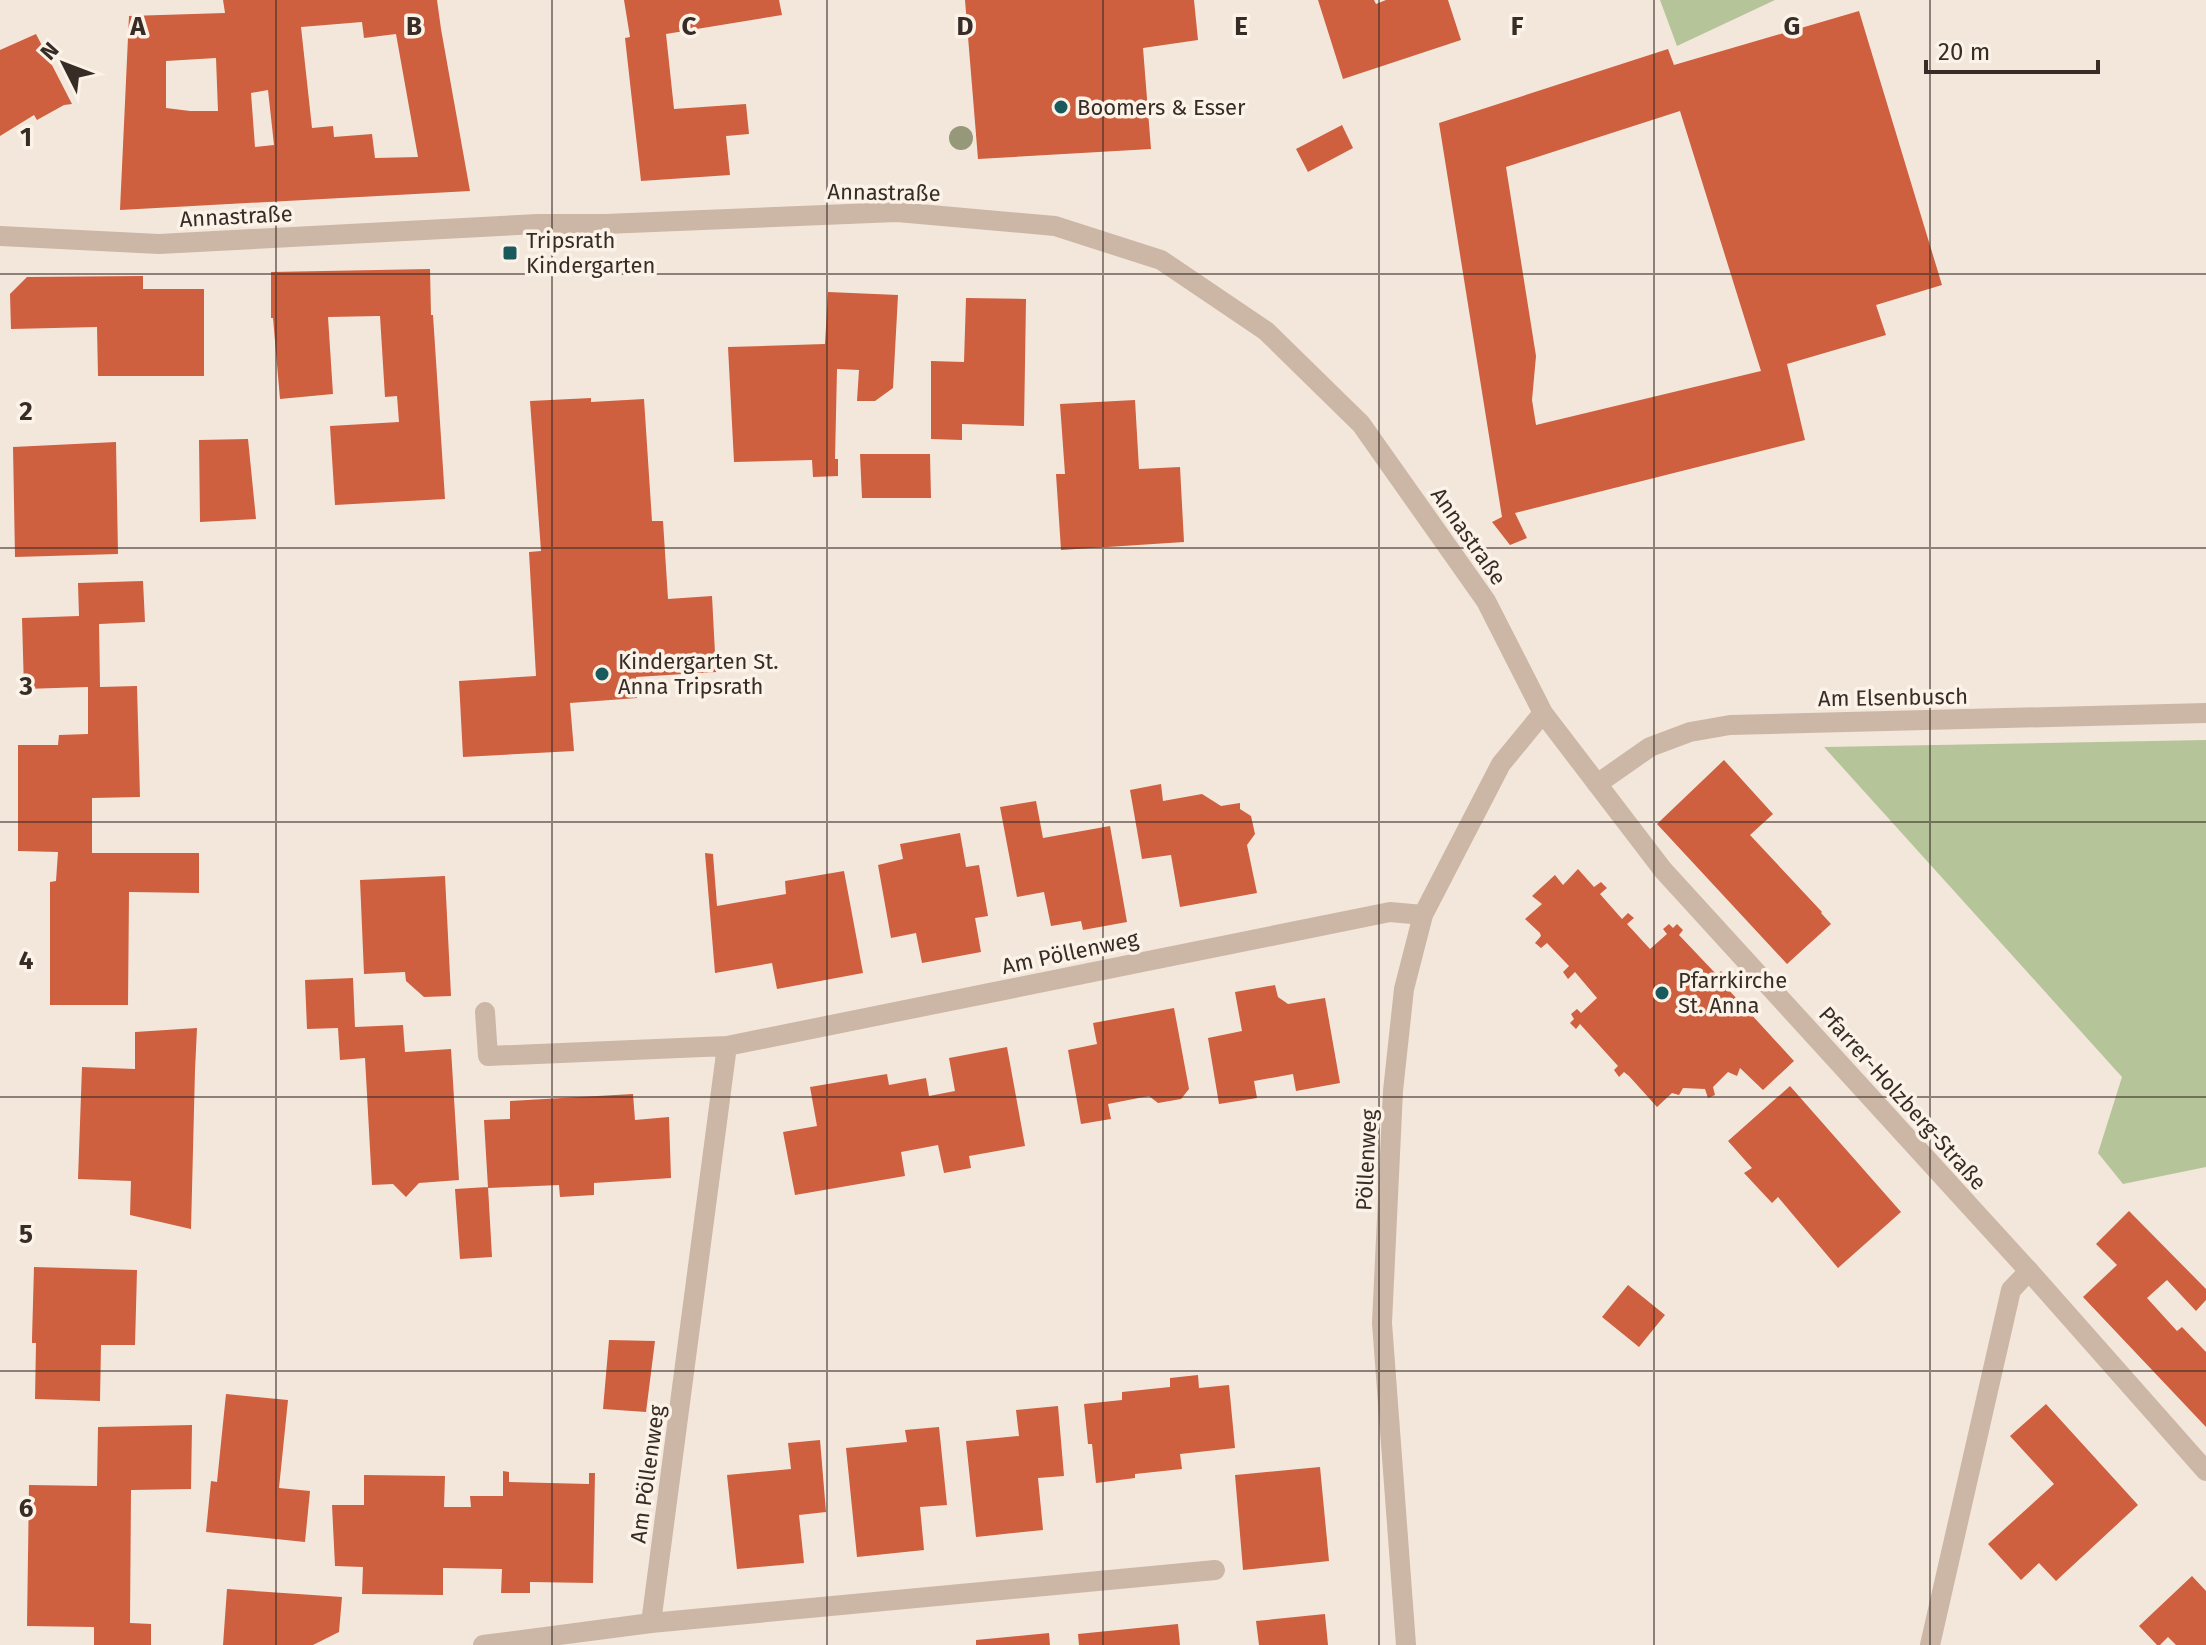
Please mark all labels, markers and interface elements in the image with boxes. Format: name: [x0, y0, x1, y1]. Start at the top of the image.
text: A: [129, 11, 146, 42]
text: B: [406, 11, 422, 42]
text: C: [682, 11, 697, 42]
text: D: [957, 11, 974, 42]
text: E: [1234, 11, 1248, 42]
text: F: [1511, 11, 1524, 42]
text: G: [1784, 11, 1800, 42]
north arrow: [24, 24, 104, 104]
scale bar: [1926, 24, 2098, 74]
text: N: [35, 36, 64, 65]
text: 20 m: [1938, 38, 1990, 66]
place label: Boomers & Esser: [1077, 94, 1246, 121]
marker: Boomers & Esser: [1052, 98, 1070, 116]
text: 1: [20, 122, 32, 153]
street label: Annastraße: [827, 178, 941, 207]
street label: Annastraße: [179, 200, 293, 233]
place label: Tripsrath Kindergarten: [526, 227, 655, 279]
marker: Tripsrath Kindergarten: [501, 244, 519, 262]
text: 2: [19, 396, 33, 427]
street label: Annastraße: [1425, 482, 1512, 590]
place label: Kindergarten St. Anna Tripsrath: [618, 648, 778, 700]
marker: Kindergarten St. Anna Tripsrath: [593, 665, 611, 683]
text: 3: [18, 671, 33, 702]
street label: Am Elsenbusch: [1818, 683, 1968, 712]
street label: Am Pöllenweg: [999, 925, 1141, 980]
text: 4: [19, 945, 34, 976]
place label: Pfarrkirche St. Anna: [1678, 967, 1787, 1019]
marker: Pfarrkirche St. Anna: [1653, 984, 1671, 1002]
street label: Pfarrer-Holzberg-Straße: [1813, 1001, 1992, 1196]
street label: Pöllenweg: [1350, 1108, 1383, 1212]
text: 5: [19, 1219, 33, 1250]
street label: Am Pöllenweg: [624, 1403, 671, 1545]
text: 6: [19, 1493, 34, 1524]

